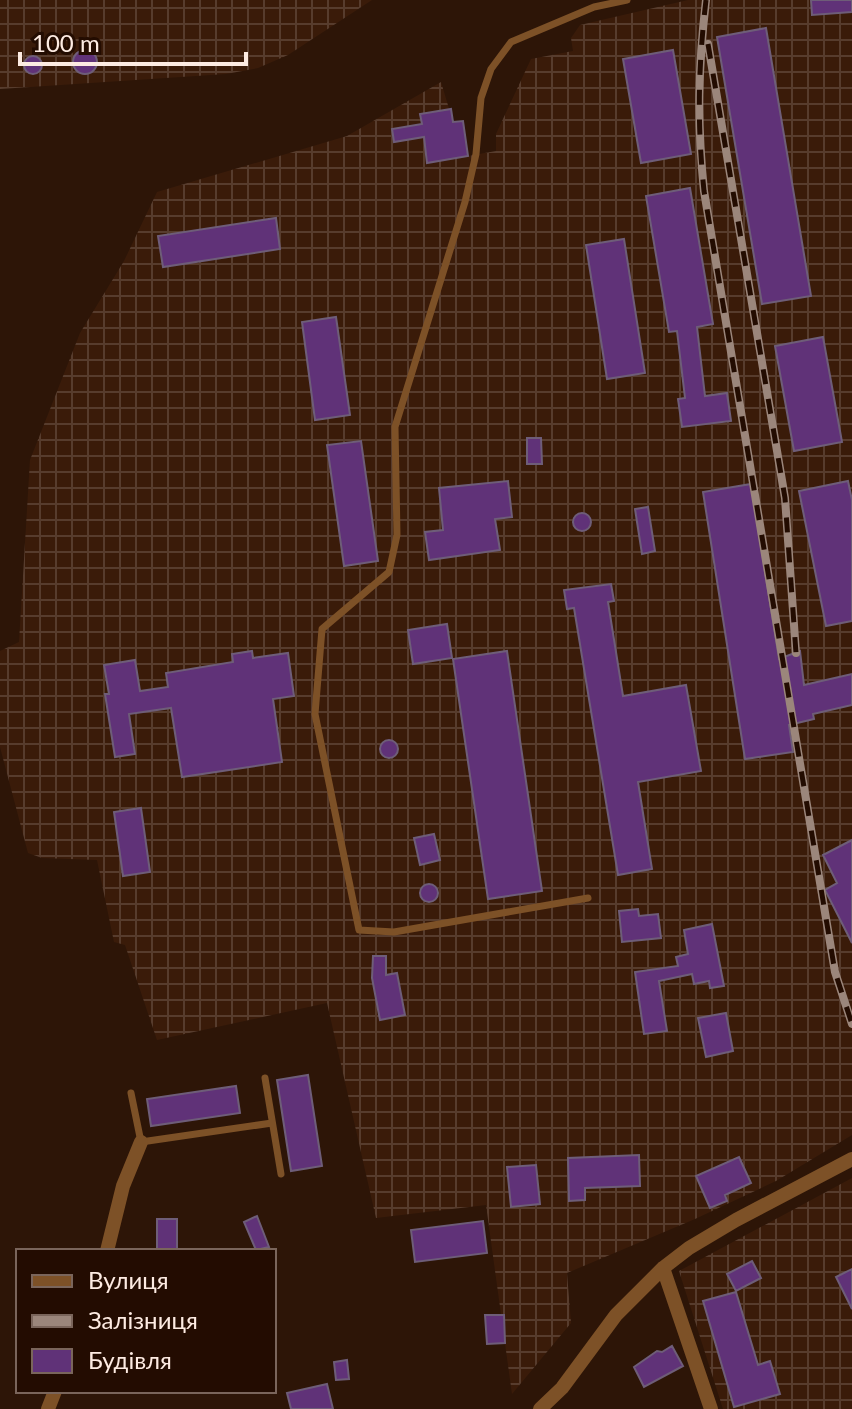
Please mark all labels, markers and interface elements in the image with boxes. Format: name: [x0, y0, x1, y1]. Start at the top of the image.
scale bar: [20, 16, 246, 66]
text: 100 m: [32, 28, 100, 57]
legend: [16, 1249, 276, 1393]
text: Вулиця: [88, 1265, 169, 1294]
text: Залізниця: [88, 1305, 198, 1334]
text: Будівля: [88, 1345, 172, 1374]

